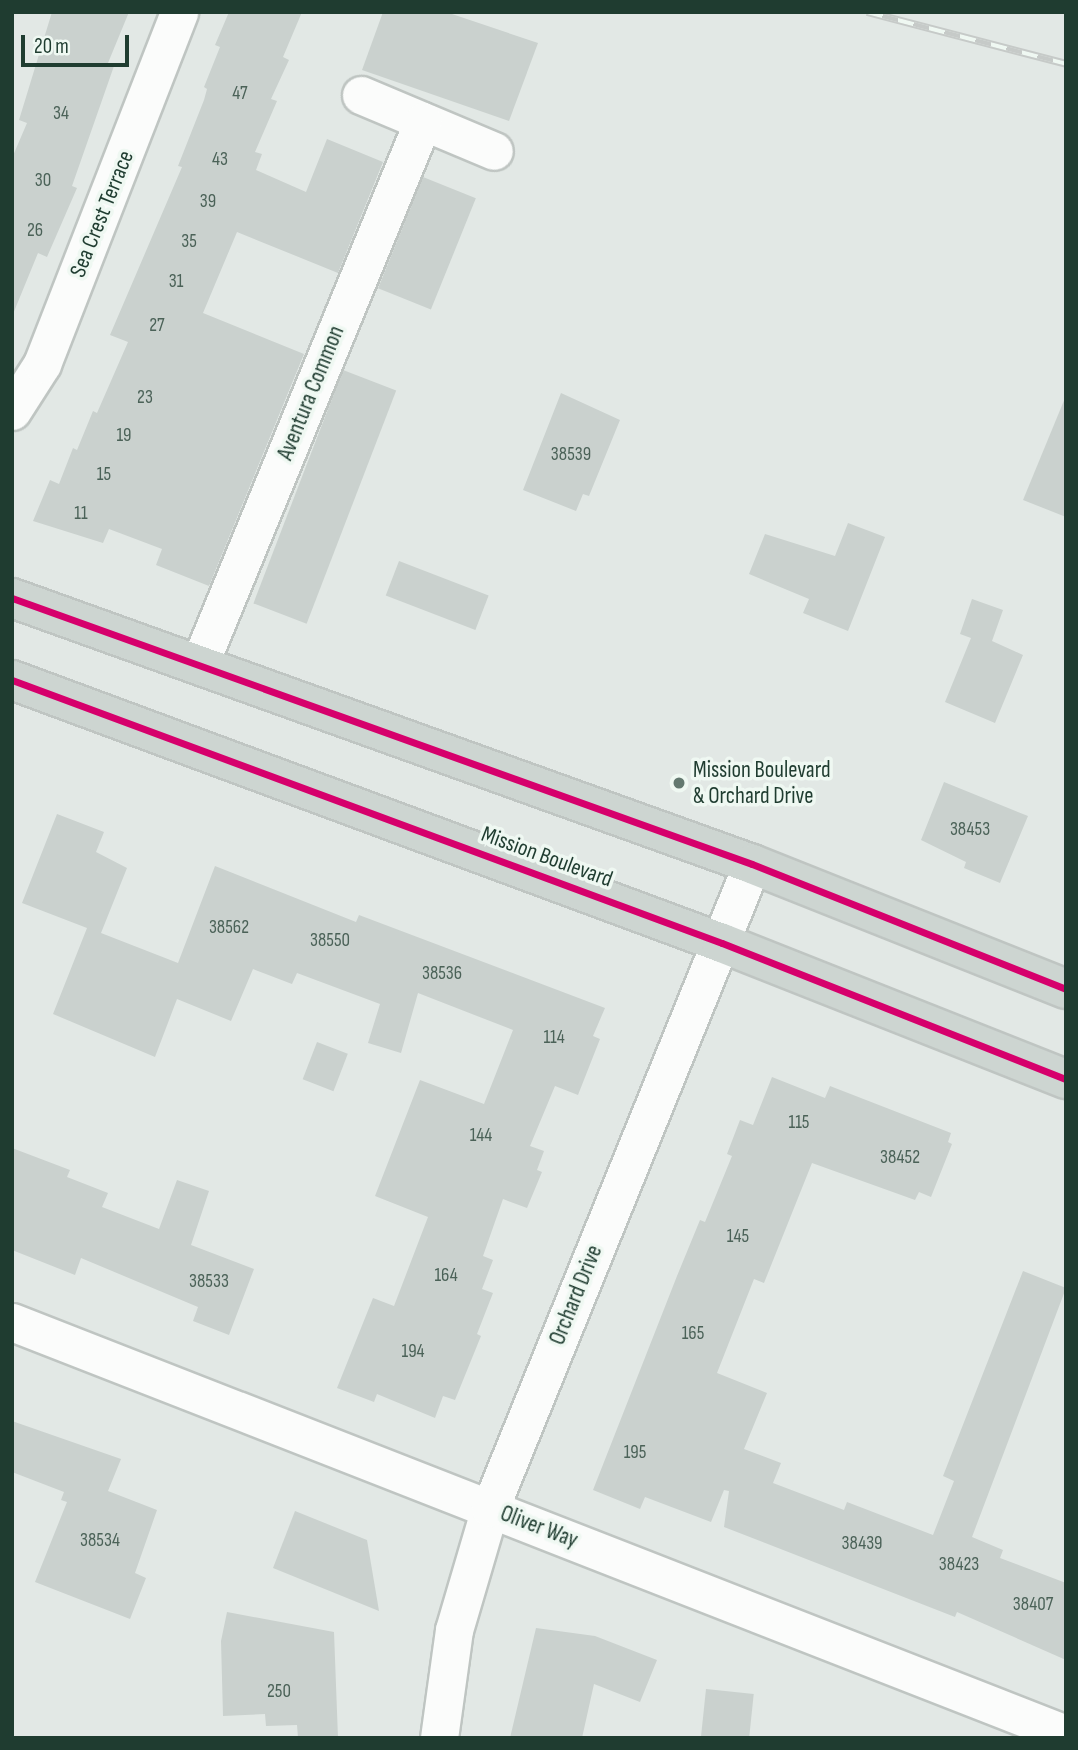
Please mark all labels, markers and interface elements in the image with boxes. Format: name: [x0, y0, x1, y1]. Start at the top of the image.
scale bar: [24, 21, 133, 65]
text: 20 m: [34, 34, 69, 59]
house number: 47: [232, 83, 248, 105]
house number: 34: [53, 103, 69, 125]
street label: Sea Crest Terrace: [64, 147, 140, 281]
house number: 43: [212, 149, 228, 171]
house number: 30: [35, 170, 51, 192]
house number: 39: [200, 191, 216, 213]
house number: 26: [27, 220, 43, 242]
house number: 35: [181, 231, 197, 253]
house number: 31: [169, 271, 183, 293]
house number: 27: [149, 315, 165, 337]
street label: Aventura Common: [272, 322, 350, 464]
house number: 23: [137, 387, 153, 409]
house number: 19: [116, 425, 132, 447]
house number: 38539: [551, 444, 591, 466]
house number: 15: [97, 464, 111, 486]
house number: 11: [74, 503, 88, 525]
place label: Mission Boulevard & Orchard Drive: [693, 756, 831, 810]
marker: Mission Boulevard & Orchard Drive: [671, 775, 687, 791]
house number: 38453: [950, 819, 990, 841]
street label: Mission Boulevard: [478, 821, 616, 893]
house number: 38562: [209, 917, 249, 939]
house number: 38550: [310, 930, 350, 952]
house number: 38536: [422, 963, 462, 985]
house number: 114: [543, 1027, 565, 1049]
house number: 115: [789, 1112, 809, 1134]
house number: 144: [470, 1125, 492, 1147]
house number: 38452: [880, 1147, 920, 1169]
house number: 145: [727, 1226, 749, 1248]
street label: Orchard Drive: [544, 1241, 608, 1349]
house number: 164: [434, 1265, 458, 1287]
house number: 38533: [189, 1271, 229, 1293]
house number: 165: [682, 1323, 704, 1345]
house number: 194: [401, 1341, 425, 1363]
house number: 195: [624, 1442, 646, 1464]
street label: Oliver Way: [496, 1500, 582, 1554]
house number: 38534: [80, 1530, 120, 1552]
house number: 38439: [841, 1533, 883, 1555]
house number: 38423: [939, 1554, 979, 1576]
house number: 38407: [1013, 1594, 1053, 1616]
house number: 250: [267, 1681, 291, 1703]

